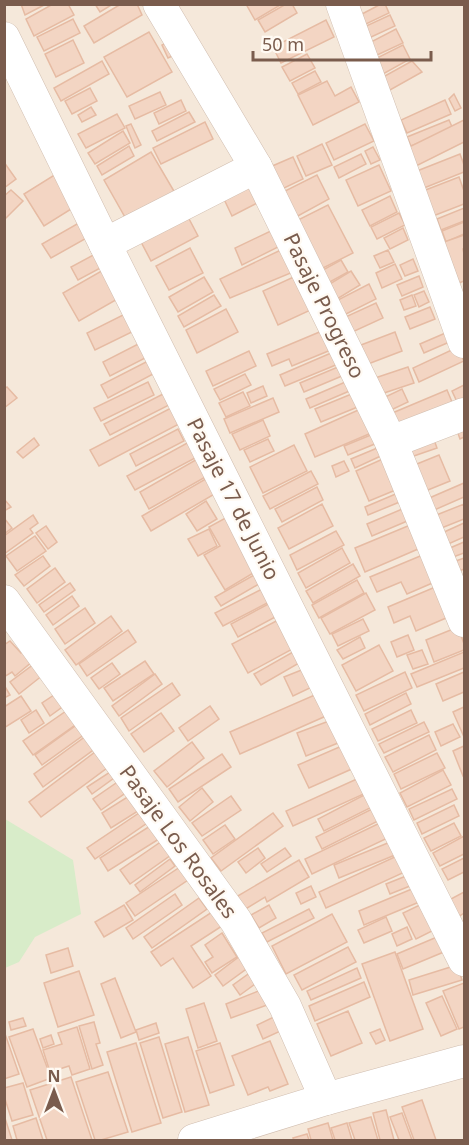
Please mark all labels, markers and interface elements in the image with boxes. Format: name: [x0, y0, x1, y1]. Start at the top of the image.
scale bar: [253, 24, 432, 62]
text: 50 m: [262, 32, 304, 56]
street label: Pasaje Progreso: [278, 228, 372, 383]
street label: Pasaje 17 de Junio: [181, 413, 287, 584]
street label: Pasaje Los Rosales: [114, 759, 244, 924]
north arrow: [24, 1061, 84, 1121]
text: N: [47, 1065, 61, 1087]

